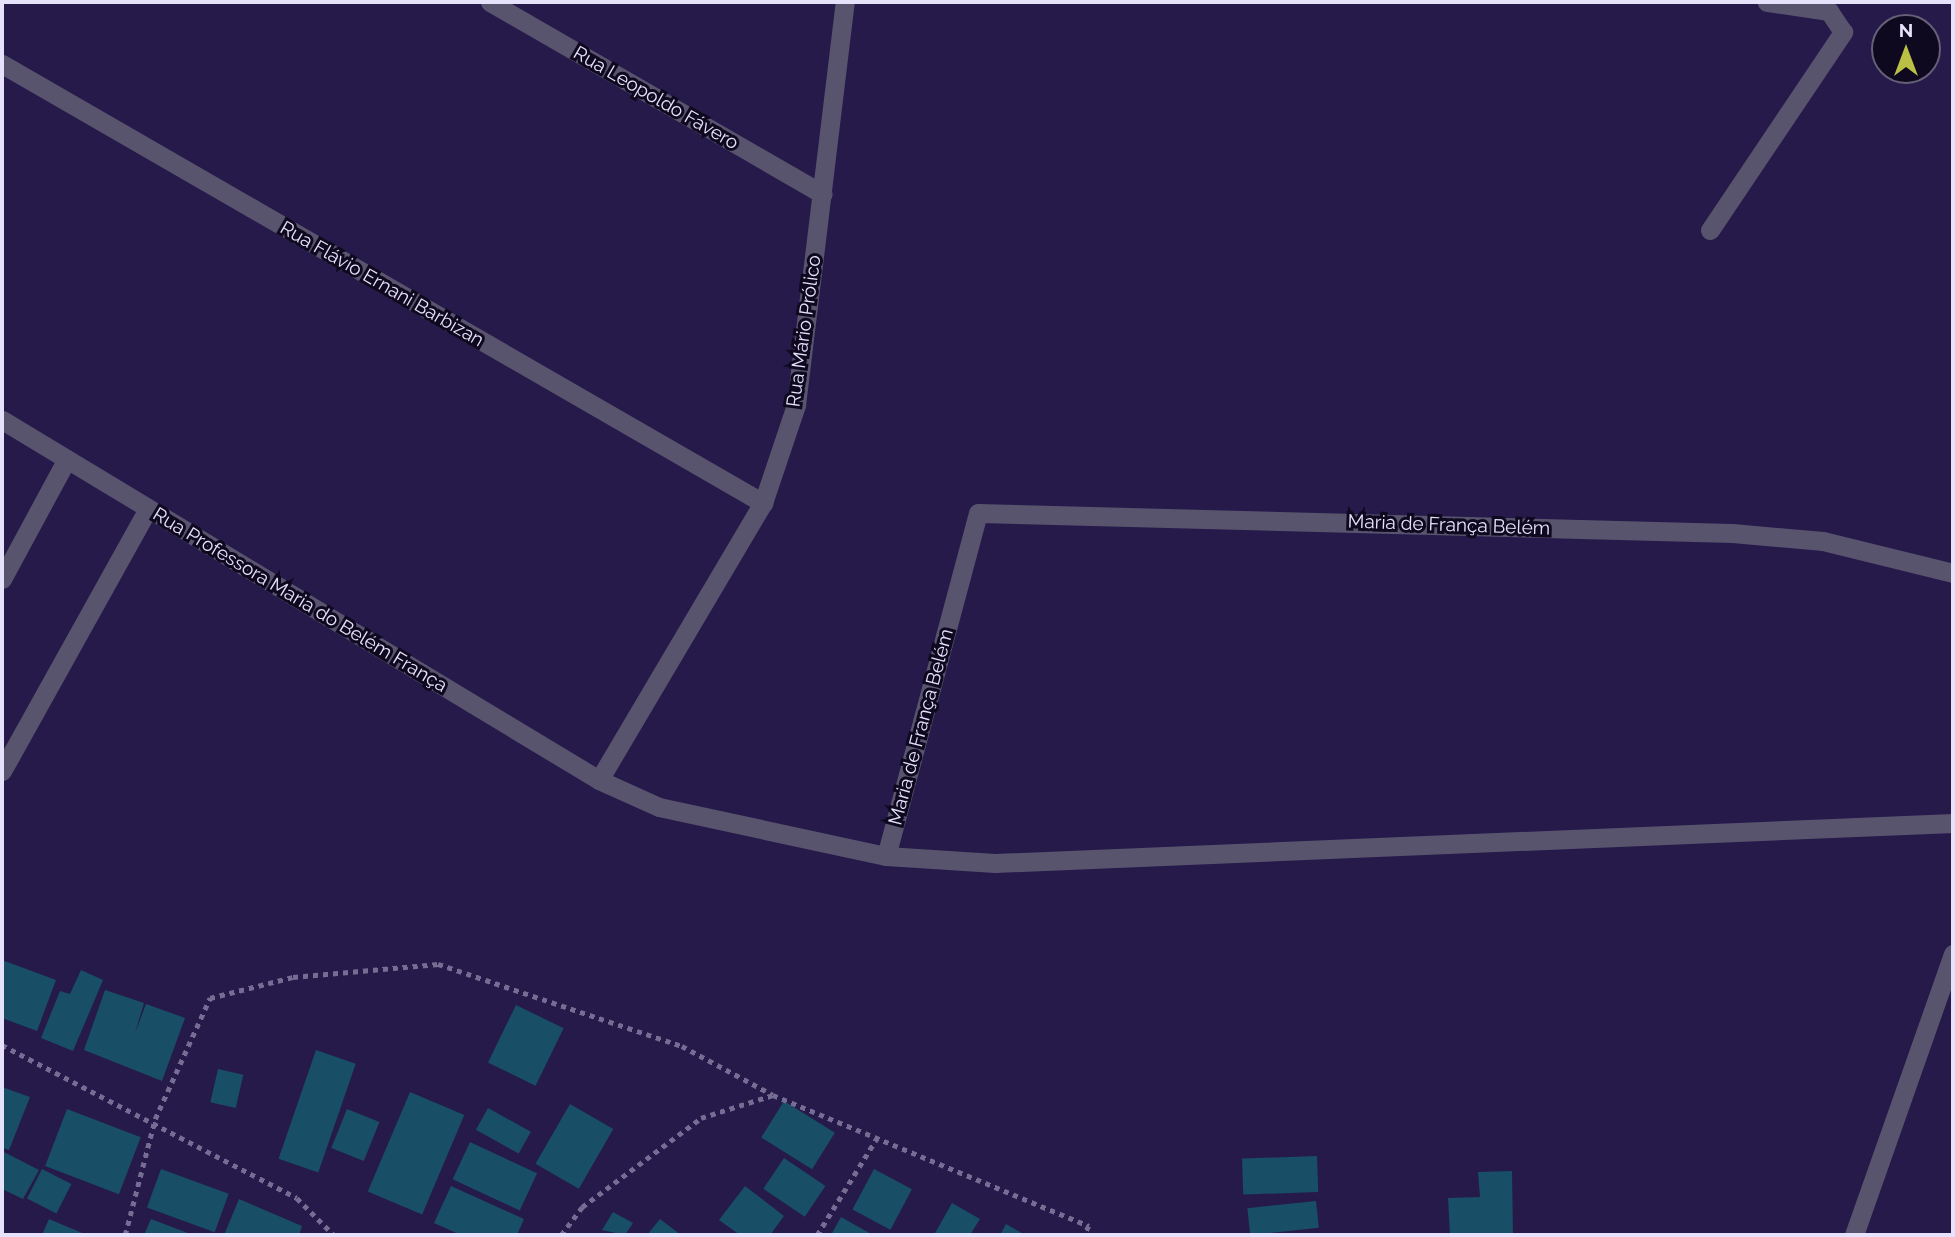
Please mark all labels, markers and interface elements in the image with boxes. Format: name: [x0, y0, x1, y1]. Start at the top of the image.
north arrow: [1871, 14, 1941, 84]
text: N: [1899, 19, 1913, 41]
street label: Rua Leopoldo Fávero: [569, 41, 743, 155]
street label: Rua Flávio Ernani Barbizan: [276, 216, 488, 352]
street label: Rua Mário Prólico: [782, 254, 826, 408]
street label: Rua Professora Maria do Belém França: [149, 503, 451, 697]
street label: Maria de França Belém: [1347, 510, 1551, 540]
street label: Maria de França Belém: [884, 626, 958, 828]

